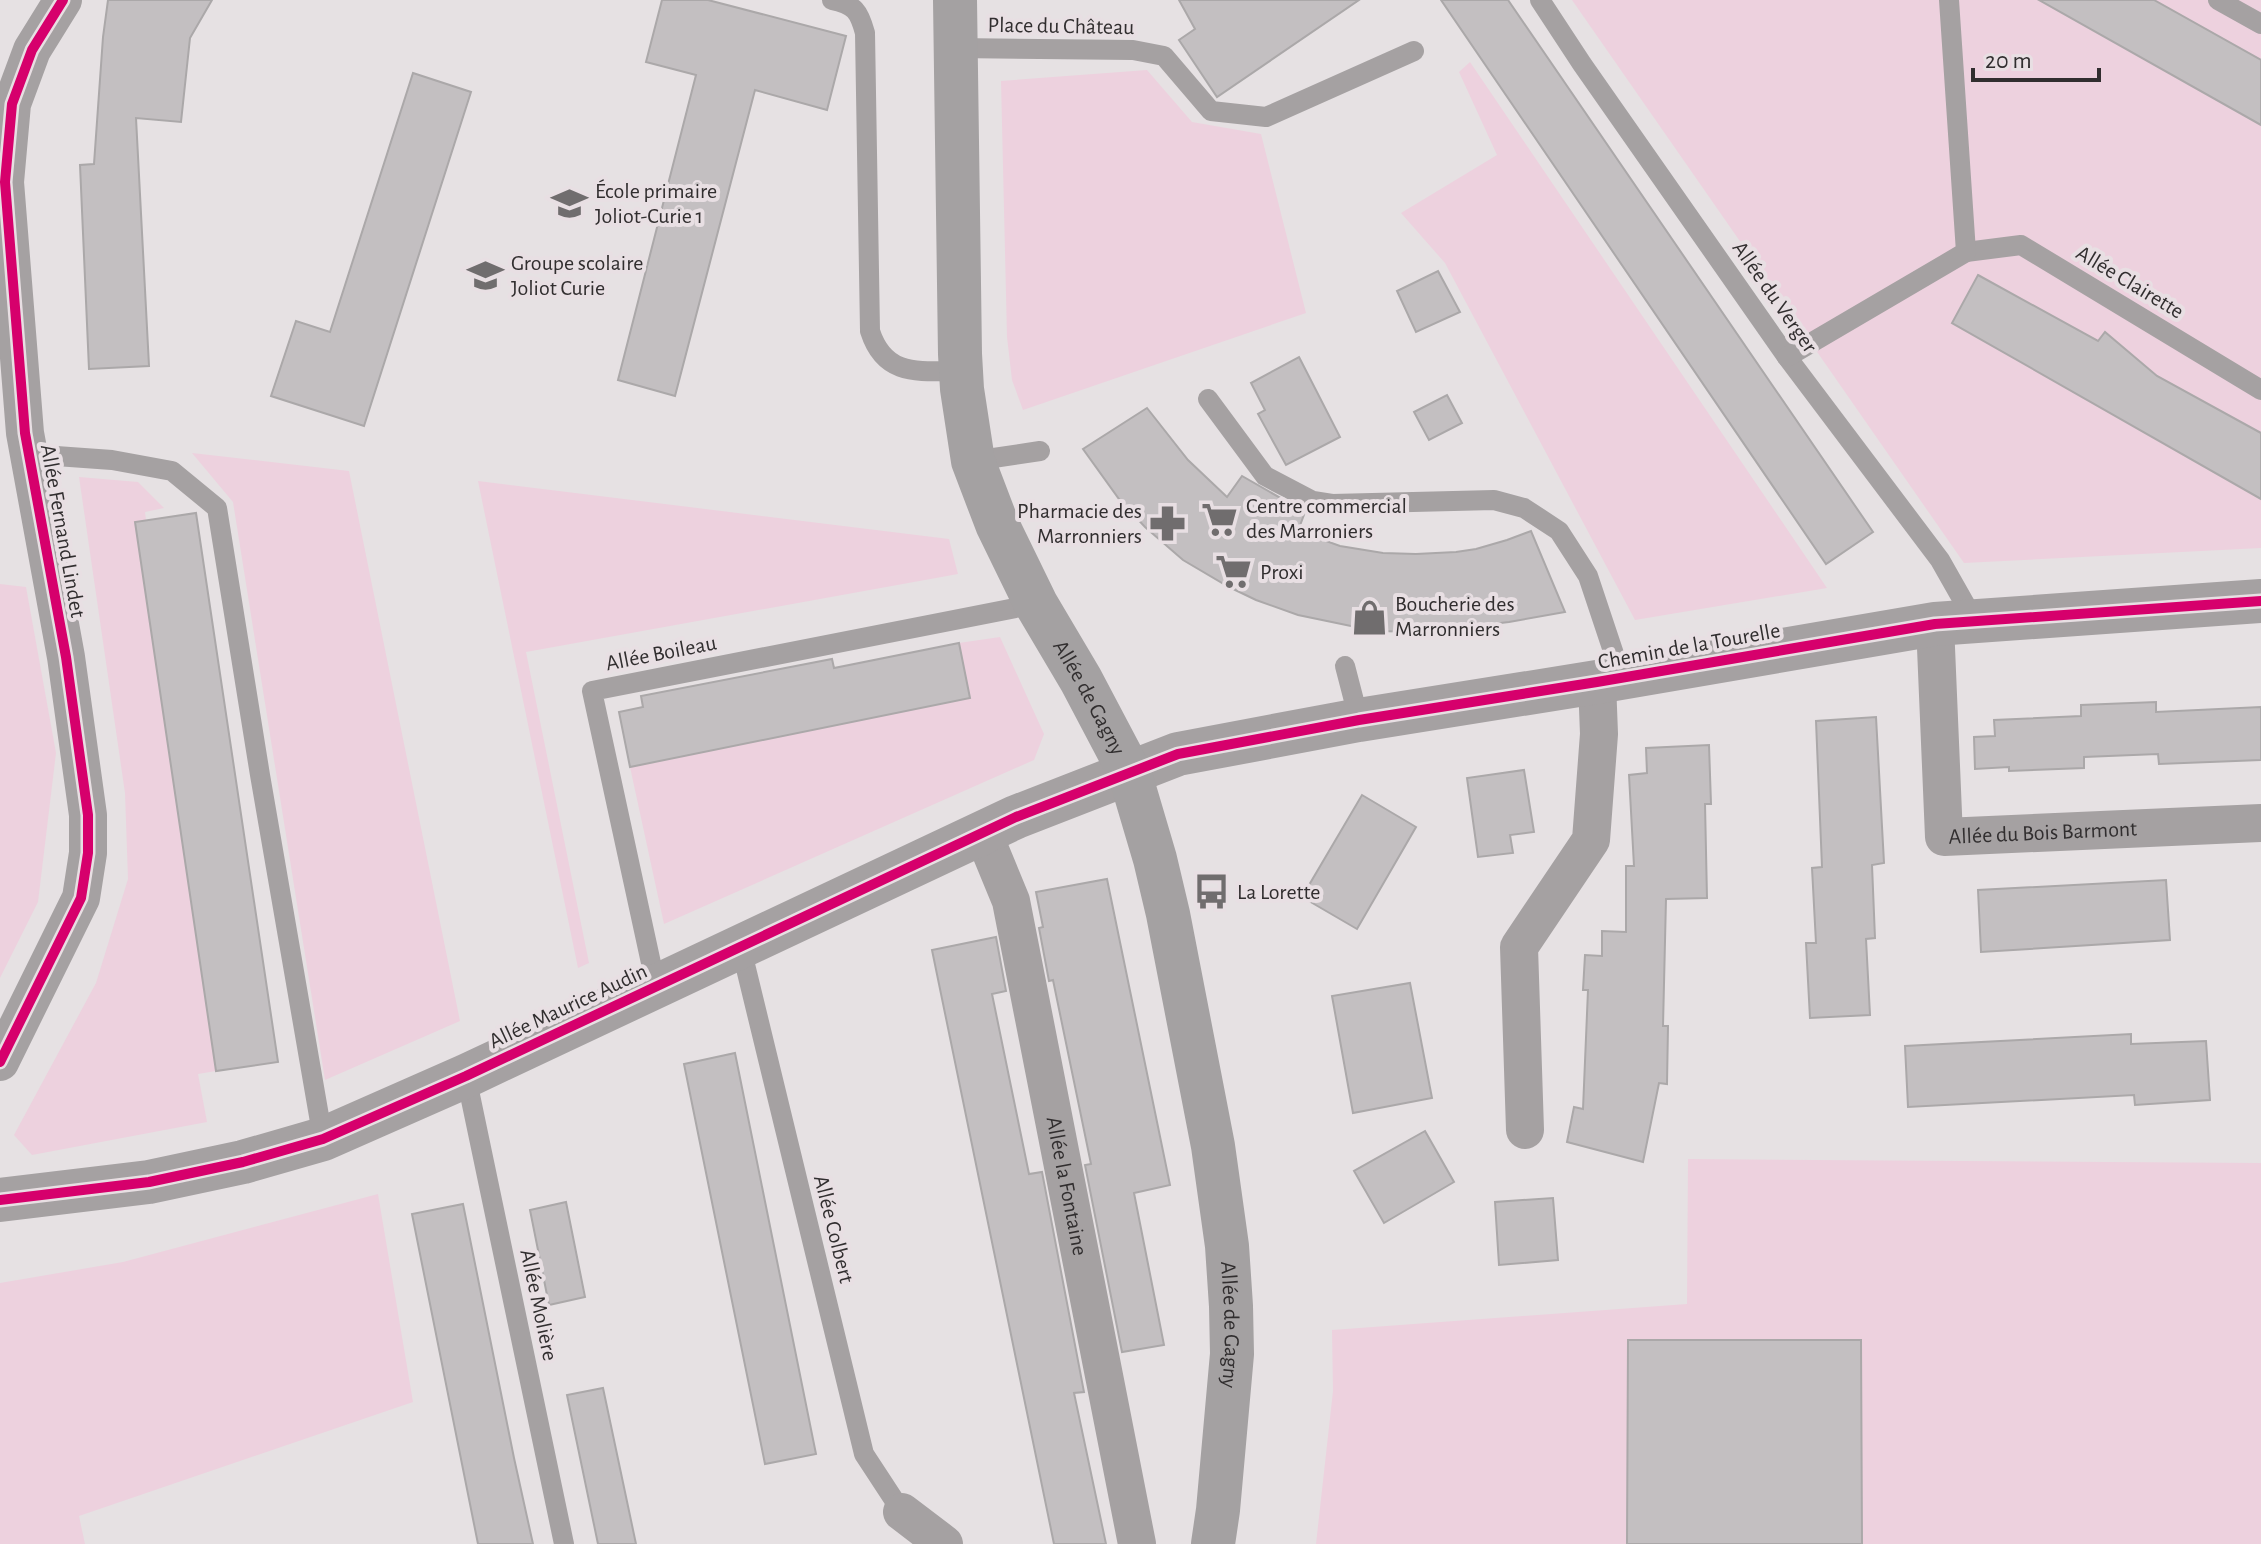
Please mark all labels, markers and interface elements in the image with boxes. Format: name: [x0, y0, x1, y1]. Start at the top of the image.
street label: Place du Château: [987, 14, 1135, 38]
scale bar: [1973, 32, 2099, 82]
text: 20 m: [1985, 49, 2032, 73]
place label: École primaire Joliot-Curie 1: [595, 179, 717, 227]
school or university icon: École primaire Joliot-Curie 1: [550, 185, 588, 223]
street label: Allée du Verger: [1729, 237, 1821, 357]
street label: Allée Clairette: [2072, 241, 2188, 323]
place label: Groupe scolaire Joliot Curie: [511, 252, 643, 299]
school or university icon: Groupe scolaire Joliot Curie: [466, 257, 504, 295]
street label: Allée Fernand Lindet: [37, 443, 89, 619]
place label: Centre commercial des Marroniers: [1246, 495, 1407, 542]
place label: Pharmacie des Marronniers: [1017, 500, 1142, 547]
supermarket icon: Centre commercial des Marroniers: [1201, 500, 1239, 538]
pharmacy icon: Pharmacie des Marronniers: [1149, 505, 1187, 543]
supermarket icon: Proxi: [1215, 553, 1253, 591]
place label: Proxi: [1260, 561, 1304, 583]
place label: Boucherie des Marronniers: [1395, 593, 1515, 640]
shop icon: Boucherie des Marronniers: [1350, 598, 1388, 636]
street label: Chemin de la Tourelle: [1596, 619, 1782, 673]
street label: Allée Boileau: [604, 631, 718, 675]
street label: Allée de Gagny: [1049, 636, 1130, 759]
street label: Allée du Bois Barmont: [1948, 817, 2138, 848]
bus stop icon: La Lorette: [1192, 873, 1230, 911]
place label: La Lorette: [1237, 881, 1320, 903]
street label: Allée Maurice Audin: [485, 960, 651, 1052]
street label: Allée la Fontaine: [1042, 1114, 1091, 1258]
street label: Allée Colbert: [810, 1173, 858, 1285]
street label: Allée Molière: [516, 1247, 562, 1363]
street label: Allée de Gagny: [1217, 1261, 1243, 1390]

